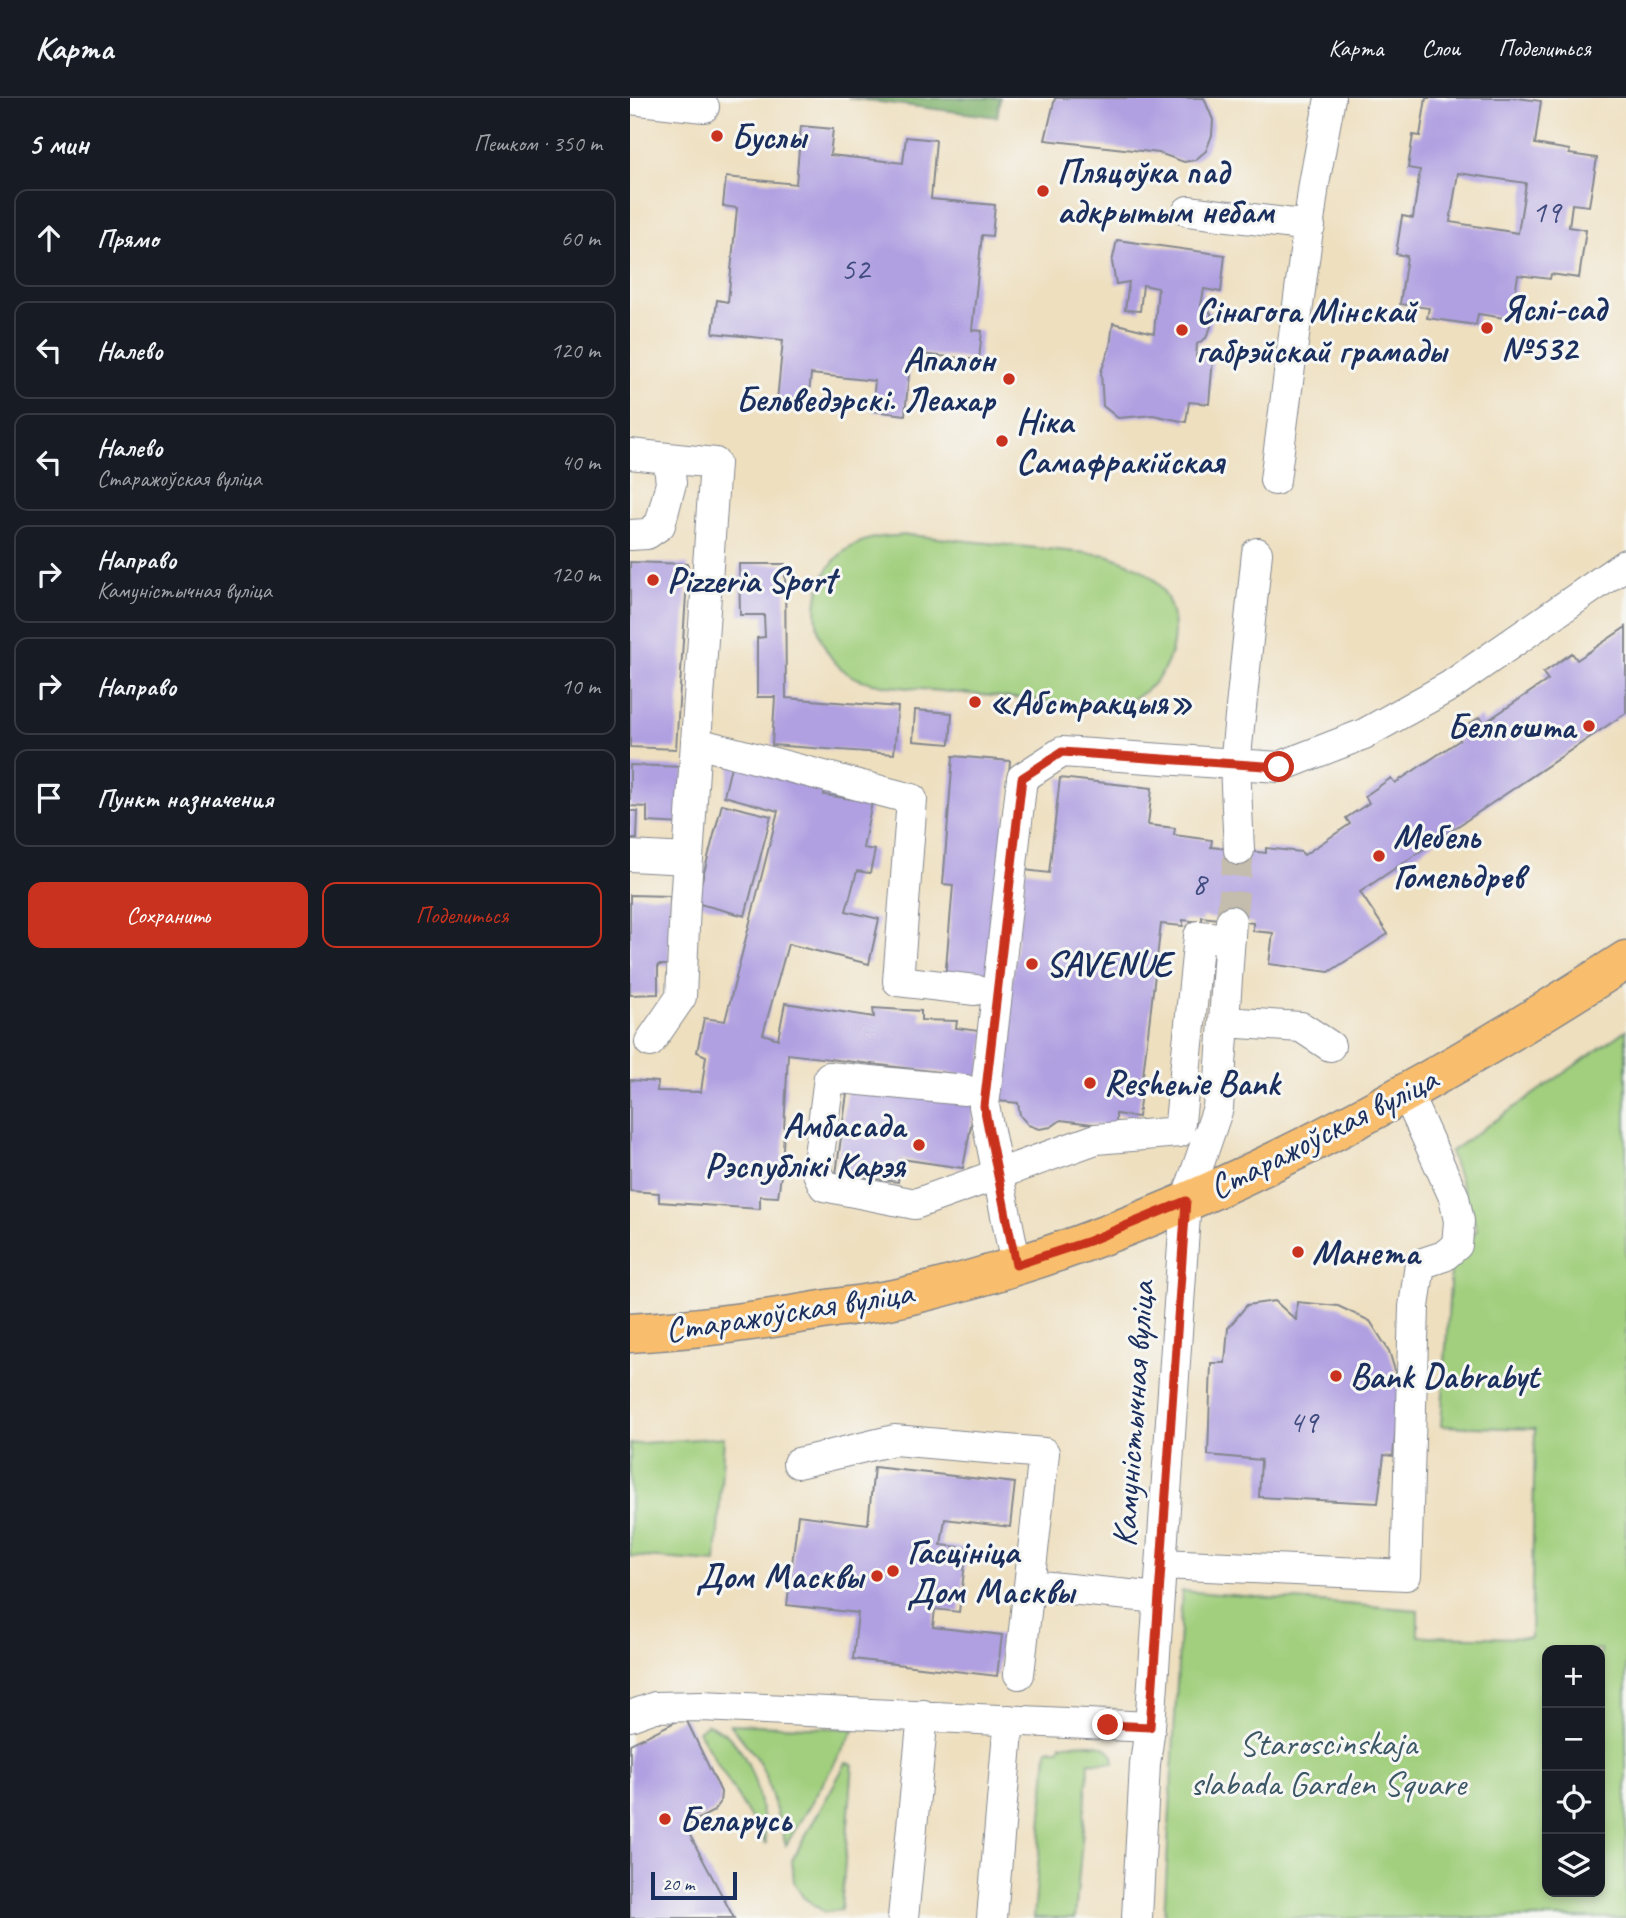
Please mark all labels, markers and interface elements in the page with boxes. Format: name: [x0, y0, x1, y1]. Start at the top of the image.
text: Карта: [35, 27, 114, 69]
text: Карта: [1329, 33, 1383, 63]
text: Слои: [1421, 33, 1460, 63]
text: Поделиться: [1498, 33, 1591, 63]
place label: Буслы: [731, 114, 808, 159]
text: 5 мин: [28, 125, 89, 163]
marker: Буслы: [709, 128, 725, 144]
text: Пешком · 350 m: [474, 129, 602, 158]
place label: Пляцоўка пад адкрытым небам: [1057, 149, 1275, 234]
marker: Пляцоўка пад адкрытым небам: [1035, 183, 1051, 199]
house number: 19: [1532, 191, 1563, 232]
icon: ahead: [30, 219, 68, 257]
text: Прямо: [97, 222, 159, 255]
text: 60 m: [561, 224, 600, 253]
house number: 52: [841, 248, 872, 289]
place label: Яслі-сад №532: [1501, 286, 1609, 371]
place label: Сінагога Мінскай габрэйскай грамады: [1196, 288, 1449, 373]
marker: Яслі-сад №532: [1479, 320, 1495, 336]
marker: Сінагога Мінскай габрэйскай грамады: [1174, 322, 1190, 338]
icon: left: [30, 331, 68, 369]
text: Налево: [97, 334, 163, 367]
text: 120 m: [551, 336, 600, 365]
place label: Апалон Бельведэрскі. Леахар: [736, 337, 997, 422]
marker: Апалон Бельведэрскі. Леахар: [1001, 371, 1017, 387]
place label: Ніка Самафракійская: [1016, 399, 1227, 484]
text: Налево: [97, 431, 163, 464]
marker: Ніка Самафракійская: [994, 433, 1010, 449]
icon: left: [30, 443, 68, 481]
text: 40 m: [561, 448, 600, 477]
text: Старажоўская вуліца: [97, 464, 261, 493]
text: Направо: [97, 543, 176, 576]
icon: right: [30, 555, 68, 593]
place label: Pizzeria Sport: [667, 558, 841, 603]
text: 120 m: [551, 560, 600, 589]
marker: Pizzeria Sport: [645, 572, 661, 588]
text: Камуністычная вуліца: [97, 576, 272, 605]
icon: right: [30, 667, 68, 705]
text: Направо: [97, 670, 176, 703]
text: 10 m: [561, 672, 600, 701]
place label: «Абстракцыя»: [989, 680, 1193, 725]
marker: «Абстракцыя»: [967, 694, 983, 710]
place label: Белпошта: [1447, 704, 1578, 749]
marker: Белпошта: [1581, 718, 1597, 734]
route start: [1263, 751, 1294, 782]
icon: arrive: [30, 779, 68, 817]
text: Пункт назначения: [97, 782, 273, 815]
place label: Мебель Гомельдрев: [1393, 814, 1530, 899]
marker: Мебель Гомельдрев: [1371, 848, 1387, 864]
house number: 8: [1192, 863, 1209, 904]
button: Сохранить: [28, 882, 308, 948]
button: Поделиться: [322, 882, 602, 948]
place label: SAVENUE: [1046, 942, 1176, 987]
marker: SAVENUE: [1024, 956, 1040, 972]
street label: Старажоўская вуліца: [1201, 1055, 1447, 1210]
place label: Reshenie Bank: [1104, 1061, 1282, 1106]
marker: Reshenie Bank: [1082, 1075, 1098, 1091]
place label: Амбасада Рэспублікі Карэя: [705, 1103, 908, 1188]
marker: Амбасада Рэспублікі Карэя: [911, 1137, 927, 1153]
place label: Манета: [1312, 1230, 1422, 1275]
marker: Манета: [1290, 1244, 1306, 1260]
street label: Старажоўская вуліца: [662, 1269, 919, 1353]
street label: Камуністычная вуліца: [1101, 1277, 1165, 1548]
place label: Bank Dabrabyt: [1350, 1354, 1542, 1399]
marker: Bank Dabrabyt: [1328, 1368, 1344, 1384]
house number: 49: [1289, 1401, 1320, 1442]
place label: Гасцініца Дом Масквы: [907, 1529, 1077, 1614]
place label: Дом Масквы: [696, 1554, 866, 1599]
marker: Гасцініца Дом Масквы: [885, 1563, 901, 1579]
marker: Дом Масквы: [869, 1568, 885, 1584]
map controls: [1542, 1645, 1605, 1897]
button: +: [1542, 1645, 1605, 1708]
button: −: [1542, 1708, 1605, 1771]
route end: [1092, 1709, 1123, 1740]
park label: Staroscinskaja slabada Garden Square: [1190, 1721, 1468, 1806]
button: locate: [1542, 1771, 1605, 1834]
place label: Беларусь: [679, 1797, 793, 1842]
marker: Беларусь: [657, 1811, 673, 1827]
button: layers: [1542, 1834, 1605, 1897]
scale bar: [651, 1869, 737, 1901]
text: 20 m: [662, 1872, 694, 1896]

